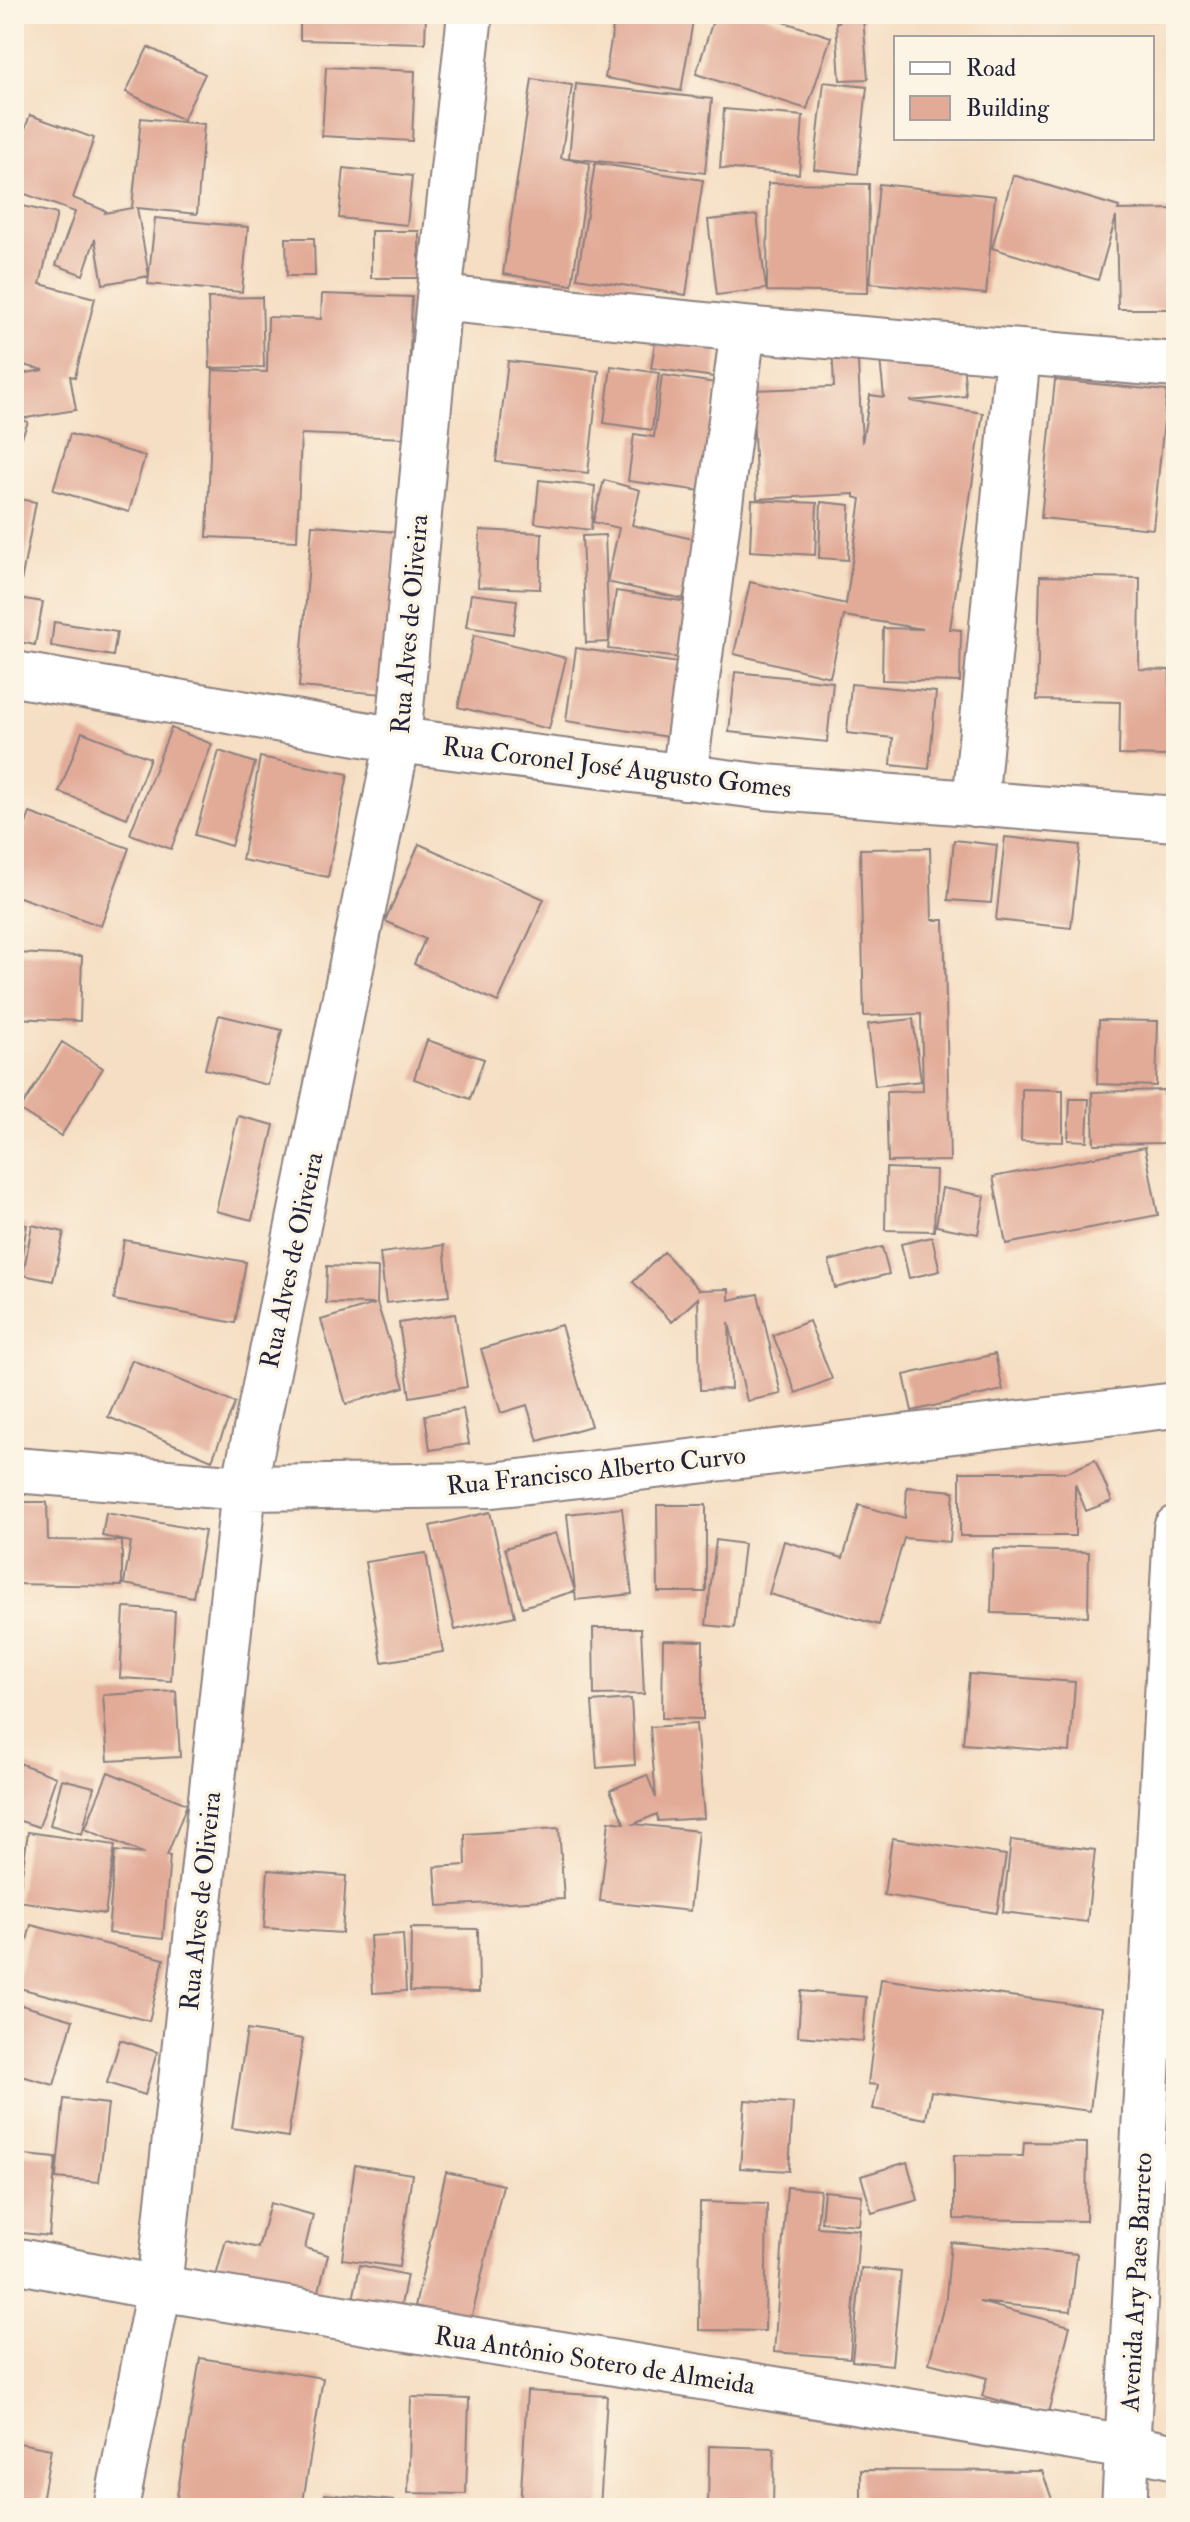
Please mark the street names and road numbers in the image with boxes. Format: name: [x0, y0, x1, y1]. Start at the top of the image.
street label: Rua Alves de Oliveira: [384, 513, 436, 735]
street label: Rua Coronel José Augusto Gomes: [440, 731, 793, 805]
street label: Rua Alves de Oliveira: [253, 1149, 331, 1371]
street label: Rua Francisco Alberto Curvo: [445, 1439, 747, 1503]
street label: Rua Alves de Oliveira: [174, 1790, 228, 2012]
street label: Avenida Ary Paes Barreto: [1114, 2152, 1160, 2413]
street label: Rua Antônio Sotero de Almeida: [432, 2320, 758, 2402]

